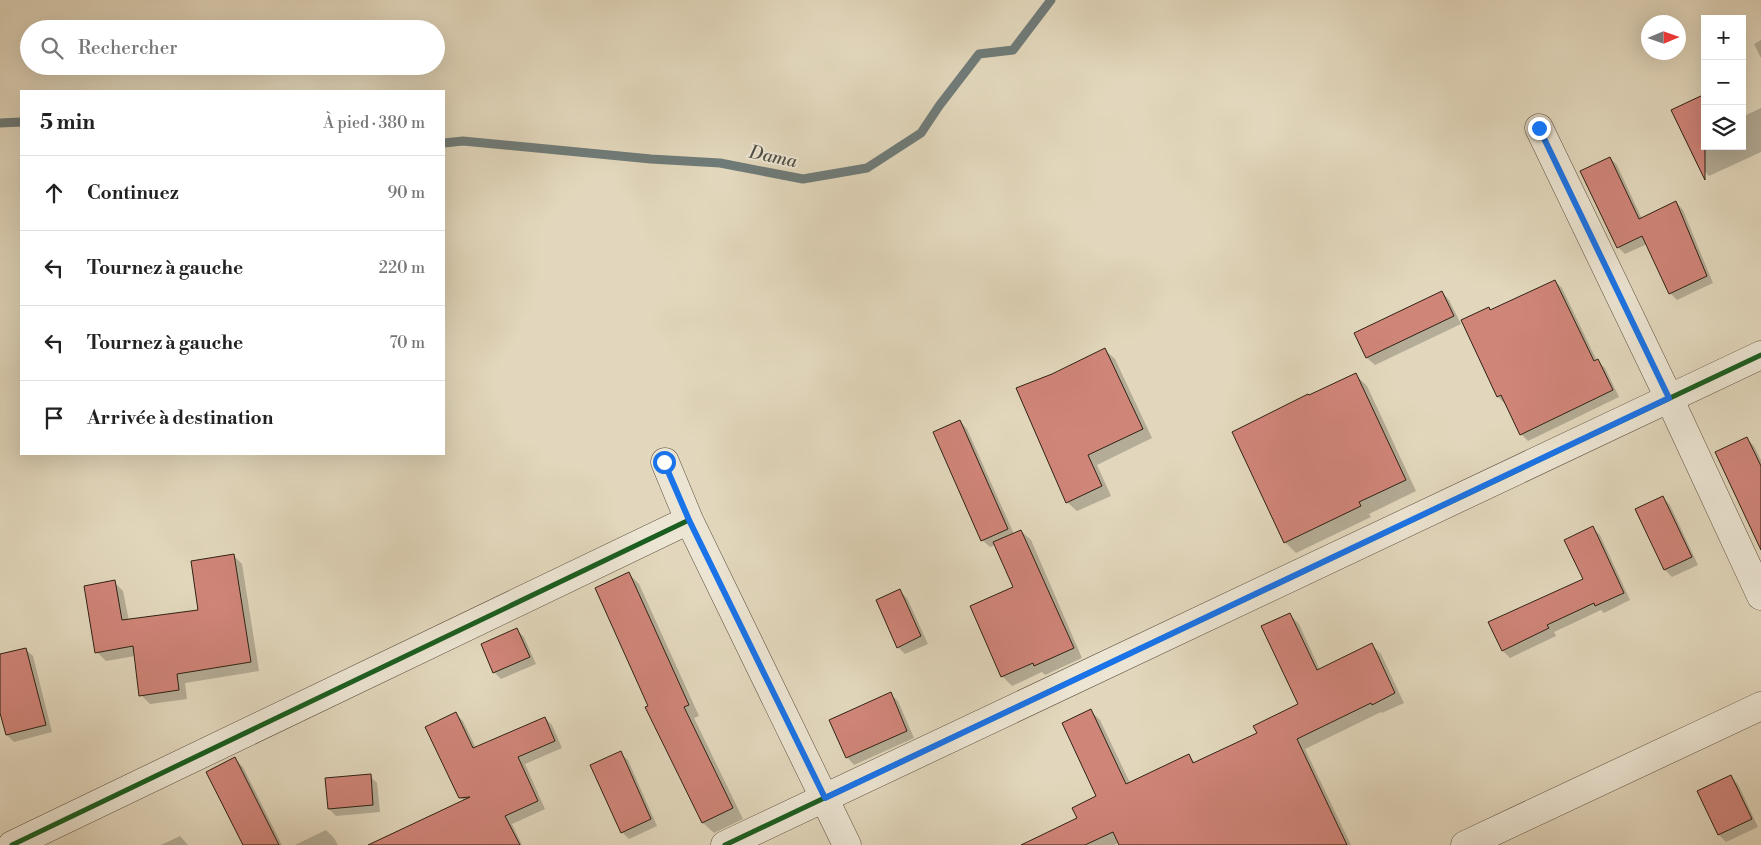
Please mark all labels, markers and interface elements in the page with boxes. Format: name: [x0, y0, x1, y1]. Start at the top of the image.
north arrow: [1641, 15, 1686, 60]
map controls: [1701, 15, 1746, 150]
button: +: [1701, 15, 1746, 60]
search box: [20, 20, 445, 75]
icon: search: [38, 34, 66, 62]
text: Rechercher: [78, 36, 177, 60]
button: −: [1701, 60, 1746, 105]
button: layers: [1701, 105, 1746, 150]
text: 5 min: [40, 110, 95, 136]
text: À pied · 380 m: [323, 113, 425, 133]
route end: [1528, 117, 1551, 140]
water label: Dama: [746, 141, 800, 173]
icon: ahead: [40, 179, 68, 207]
text: Continuez: [87, 181, 179, 205]
text: 90 m: [387, 183, 425, 203]
icon: left: [40, 254, 68, 282]
text: Tournez à gauche: [87, 256, 243, 280]
text: 220 m: [379, 258, 425, 278]
icon: left: [40, 329, 68, 357]
text: Tournez à gauche: [87, 331, 243, 355]
text: 70 m: [389, 333, 425, 353]
icon: arrive: [40, 404, 68, 432]
text: Arrivée à destination: [87, 406, 273, 430]
route start: [653, 451, 676, 474]

